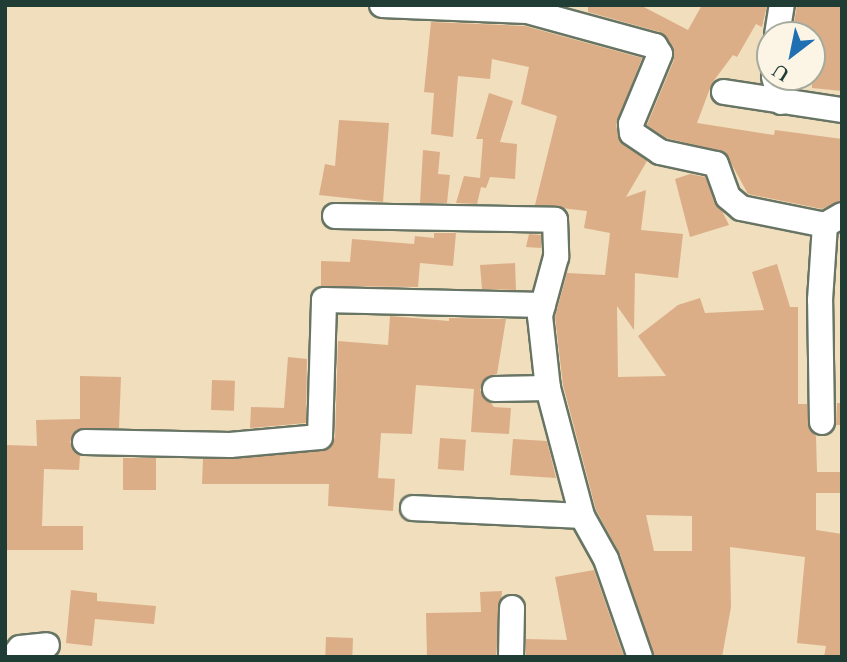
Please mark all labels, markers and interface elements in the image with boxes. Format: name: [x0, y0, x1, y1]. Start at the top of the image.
north arrow: [756, 21, 826, 91]
text: U: [767, 57, 794, 87]

